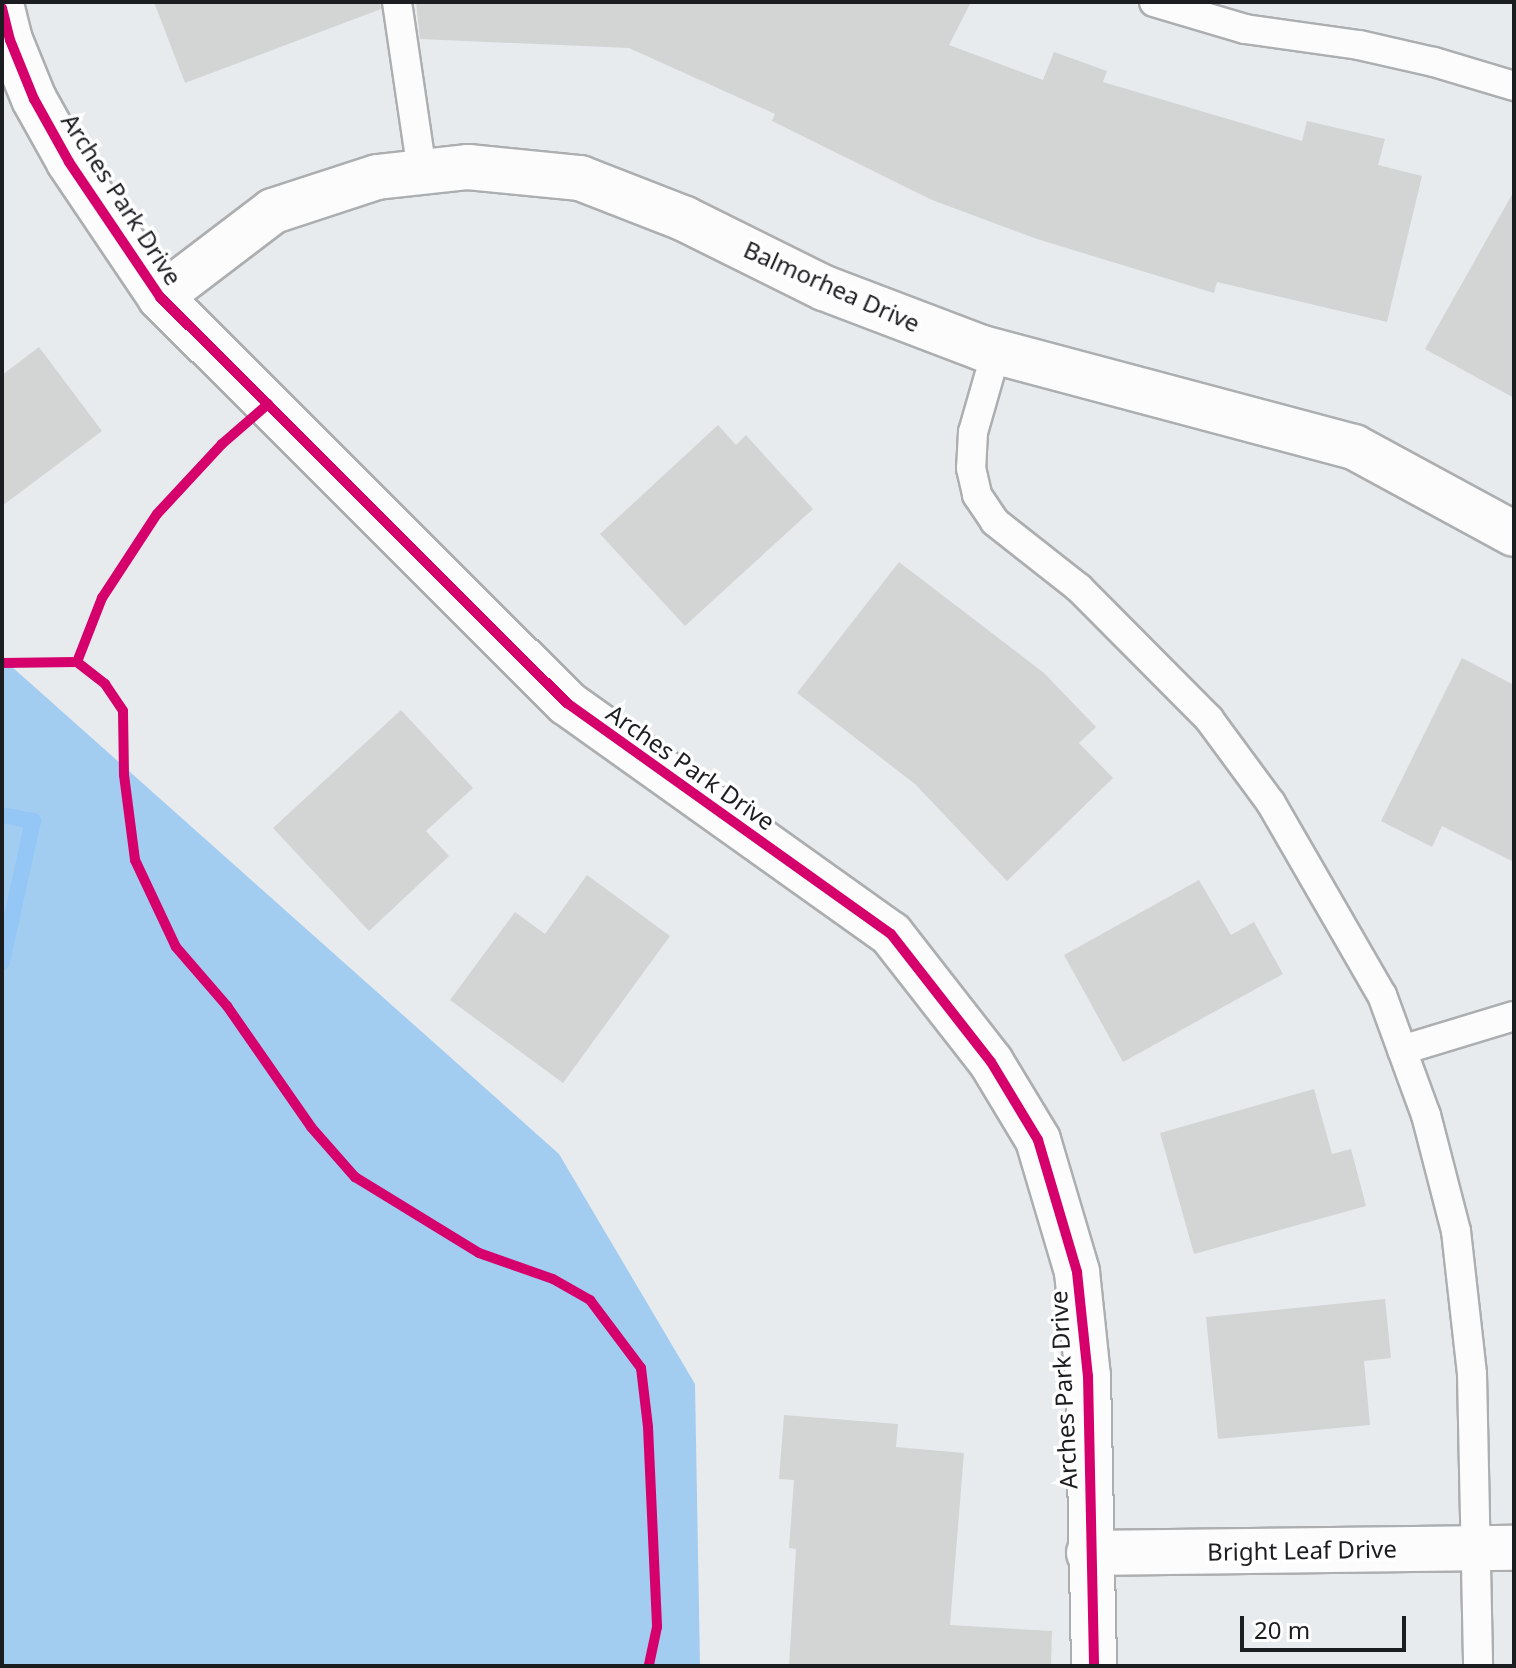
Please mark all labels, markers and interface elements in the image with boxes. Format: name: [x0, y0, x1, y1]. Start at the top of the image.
street label: Arches Park Drive: [56, 108, 188, 290]
street label: Balmorhea Drive: [740, 234, 924, 338]
street label: Arches Park Drive: [601, 698, 781, 836]
street label: Arches Park Drive: [1043, 1290, 1083, 1490]
street label: Bright Leaf Drive: [1207, 1534, 1397, 1566]
scale bar: [1244, 1600, 1410, 1650]
text: 20 m: [1254, 1613, 1310, 1646]

